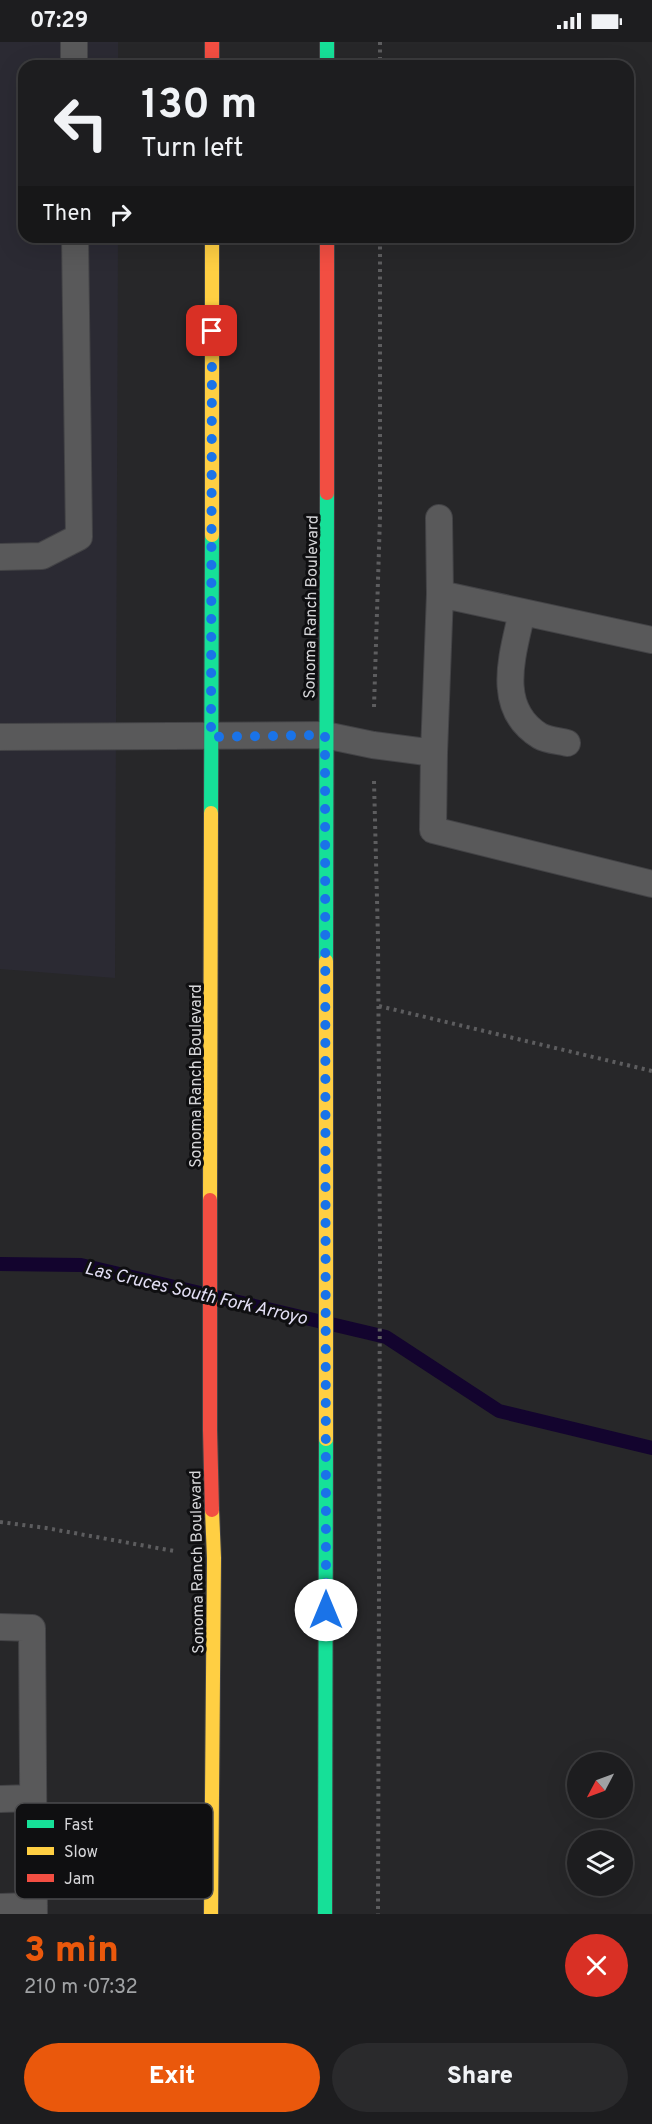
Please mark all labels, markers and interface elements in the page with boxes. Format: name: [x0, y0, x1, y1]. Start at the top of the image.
text: 07:29: [30, 8, 88, 35]
text: 130 m: [141, 80, 257, 133]
icon: left: [42, 84, 120, 162]
text: Turn left: [141, 132, 243, 166]
icon: right: [104, 198, 137, 231]
text: Then: [42, 201, 92, 228]
pin: [186, 305, 237, 356]
icon: arrive: [195, 314, 228, 347]
street label: Sonoma Ranch Boulevard: [300, 515, 324, 699]
street label: Sonoma Ranch Boulevard: [187, 984, 207, 1168]
water label: Las Cruces South Fork Arroyo: [82, 1258, 309, 1331]
street label: Sonoma Ranch Boulevard: [186, 1470, 210, 1654]
position arrow: [294, 1578, 358, 1642]
north arrow: [567, 1752, 633, 1818]
map controls: [567, 1752, 633, 1896]
legend: [15, 1803, 213, 1899]
text: Fast: [64, 1816, 94, 1836]
button: layers: [567, 1830, 633, 1896]
text: Slow: [64, 1843, 98, 1863]
text: Jam: [64, 1870, 95, 1890]
text: 3 min: [24, 1929, 119, 1975]
button: close: [565, 1934, 628, 1997]
text: 210 m · 07:32: [24, 1975, 138, 2001]
button: Exit: [24, 2043, 320, 2112]
button: Share: [332, 2043, 628, 2112]

